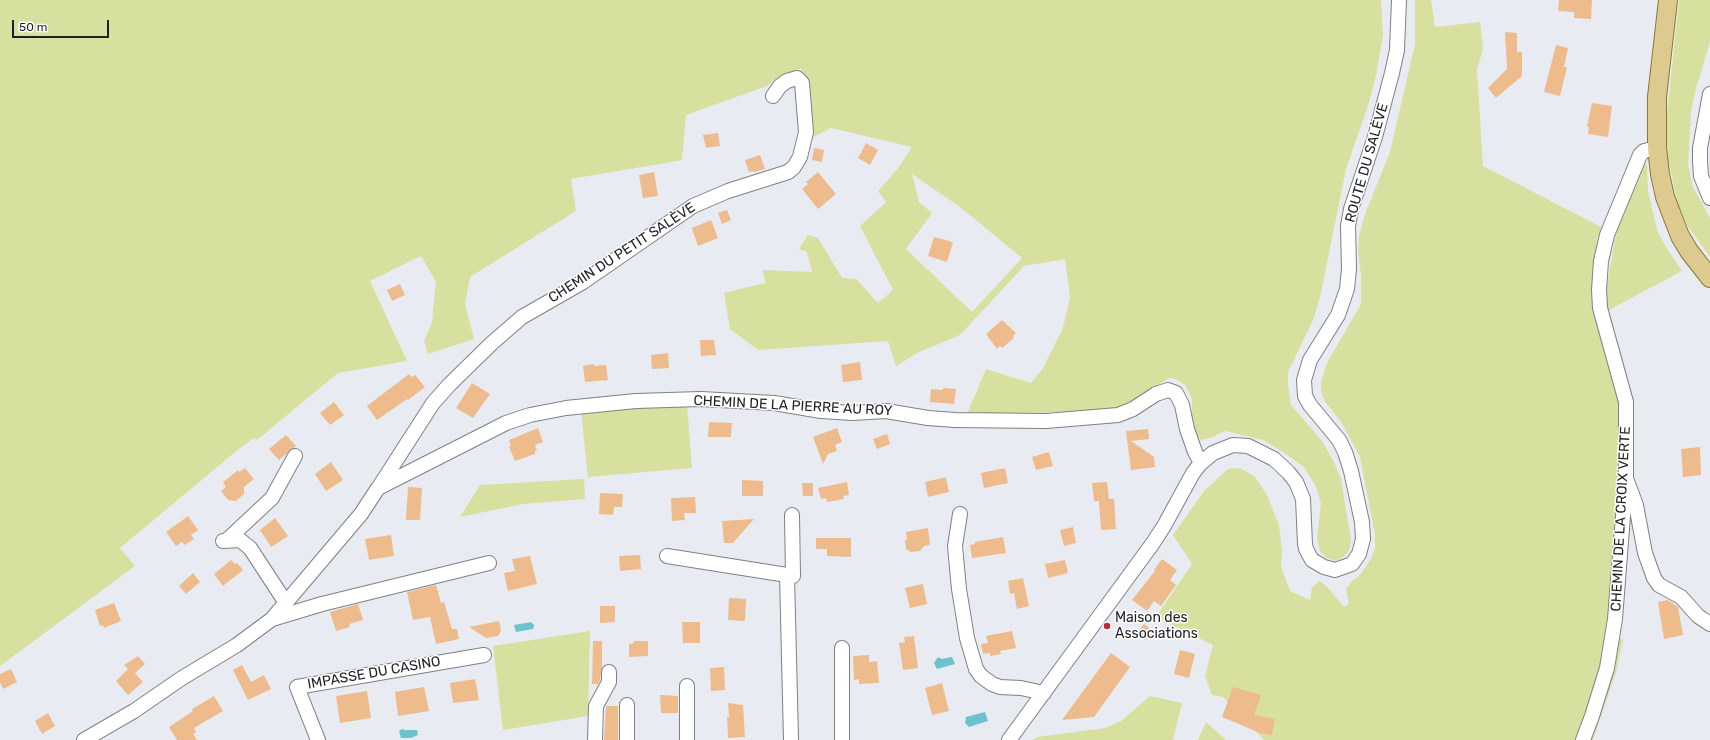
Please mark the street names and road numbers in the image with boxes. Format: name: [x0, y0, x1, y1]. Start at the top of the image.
street label: ROUTE DU SALÈVE: [1342, 101, 1392, 225]
street label: CHEMIN DU PETIT SALÈVE: [545, 199, 699, 307]
street label: CHEMIN DE LA PIERRE AU ROY: [693, 392, 893, 420]
street label: CHEMIN DE LA CROIX VERTE: [1608, 426, 1634, 612]
street label: IMPASSE DU CASINO: [306, 653, 442, 693]

